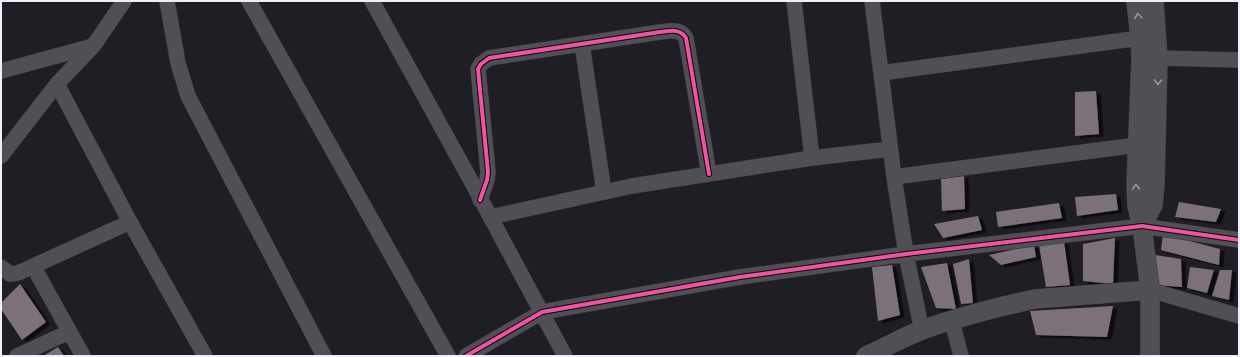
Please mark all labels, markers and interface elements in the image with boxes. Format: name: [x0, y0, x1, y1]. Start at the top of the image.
one-way arrow: [1133, 13, 1142, 19]
one-way arrow: [1154, 79, 1162, 85]
one-way arrow: [1132, 184, 1140, 190]

